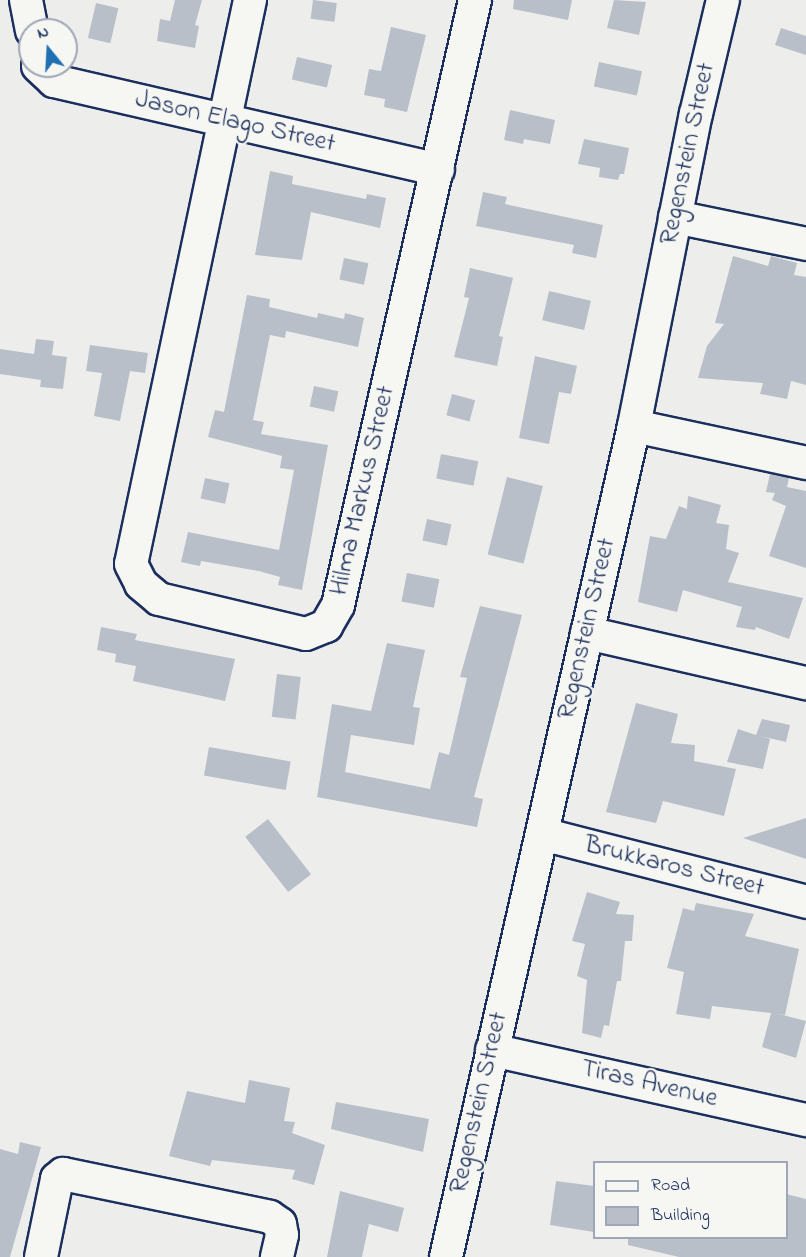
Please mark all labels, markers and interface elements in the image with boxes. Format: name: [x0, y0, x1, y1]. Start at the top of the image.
north arrow: [18, 18, 78, 78]
text: N: [34, 20, 52, 46]
street label: Regenstein Street: [654, 60, 724, 248]
street label: Jason Elago Street: [132, 85, 338, 161]
street label: Hilma Markus Street: [325, 383, 403, 599]
street label: Regenstein Street: [552, 535, 624, 723]
street label: Brukkaros Street: [581, 831, 767, 905]
street label: Regenstein Street: [444, 1009, 516, 1197]
street label: Tiras Avenue: [578, 1054, 720, 1116]
legend: [593, 1161, 788, 1239]
text: Road: [651, 1173, 690, 1199]
text: Building: [651, 1203, 710, 1229]

